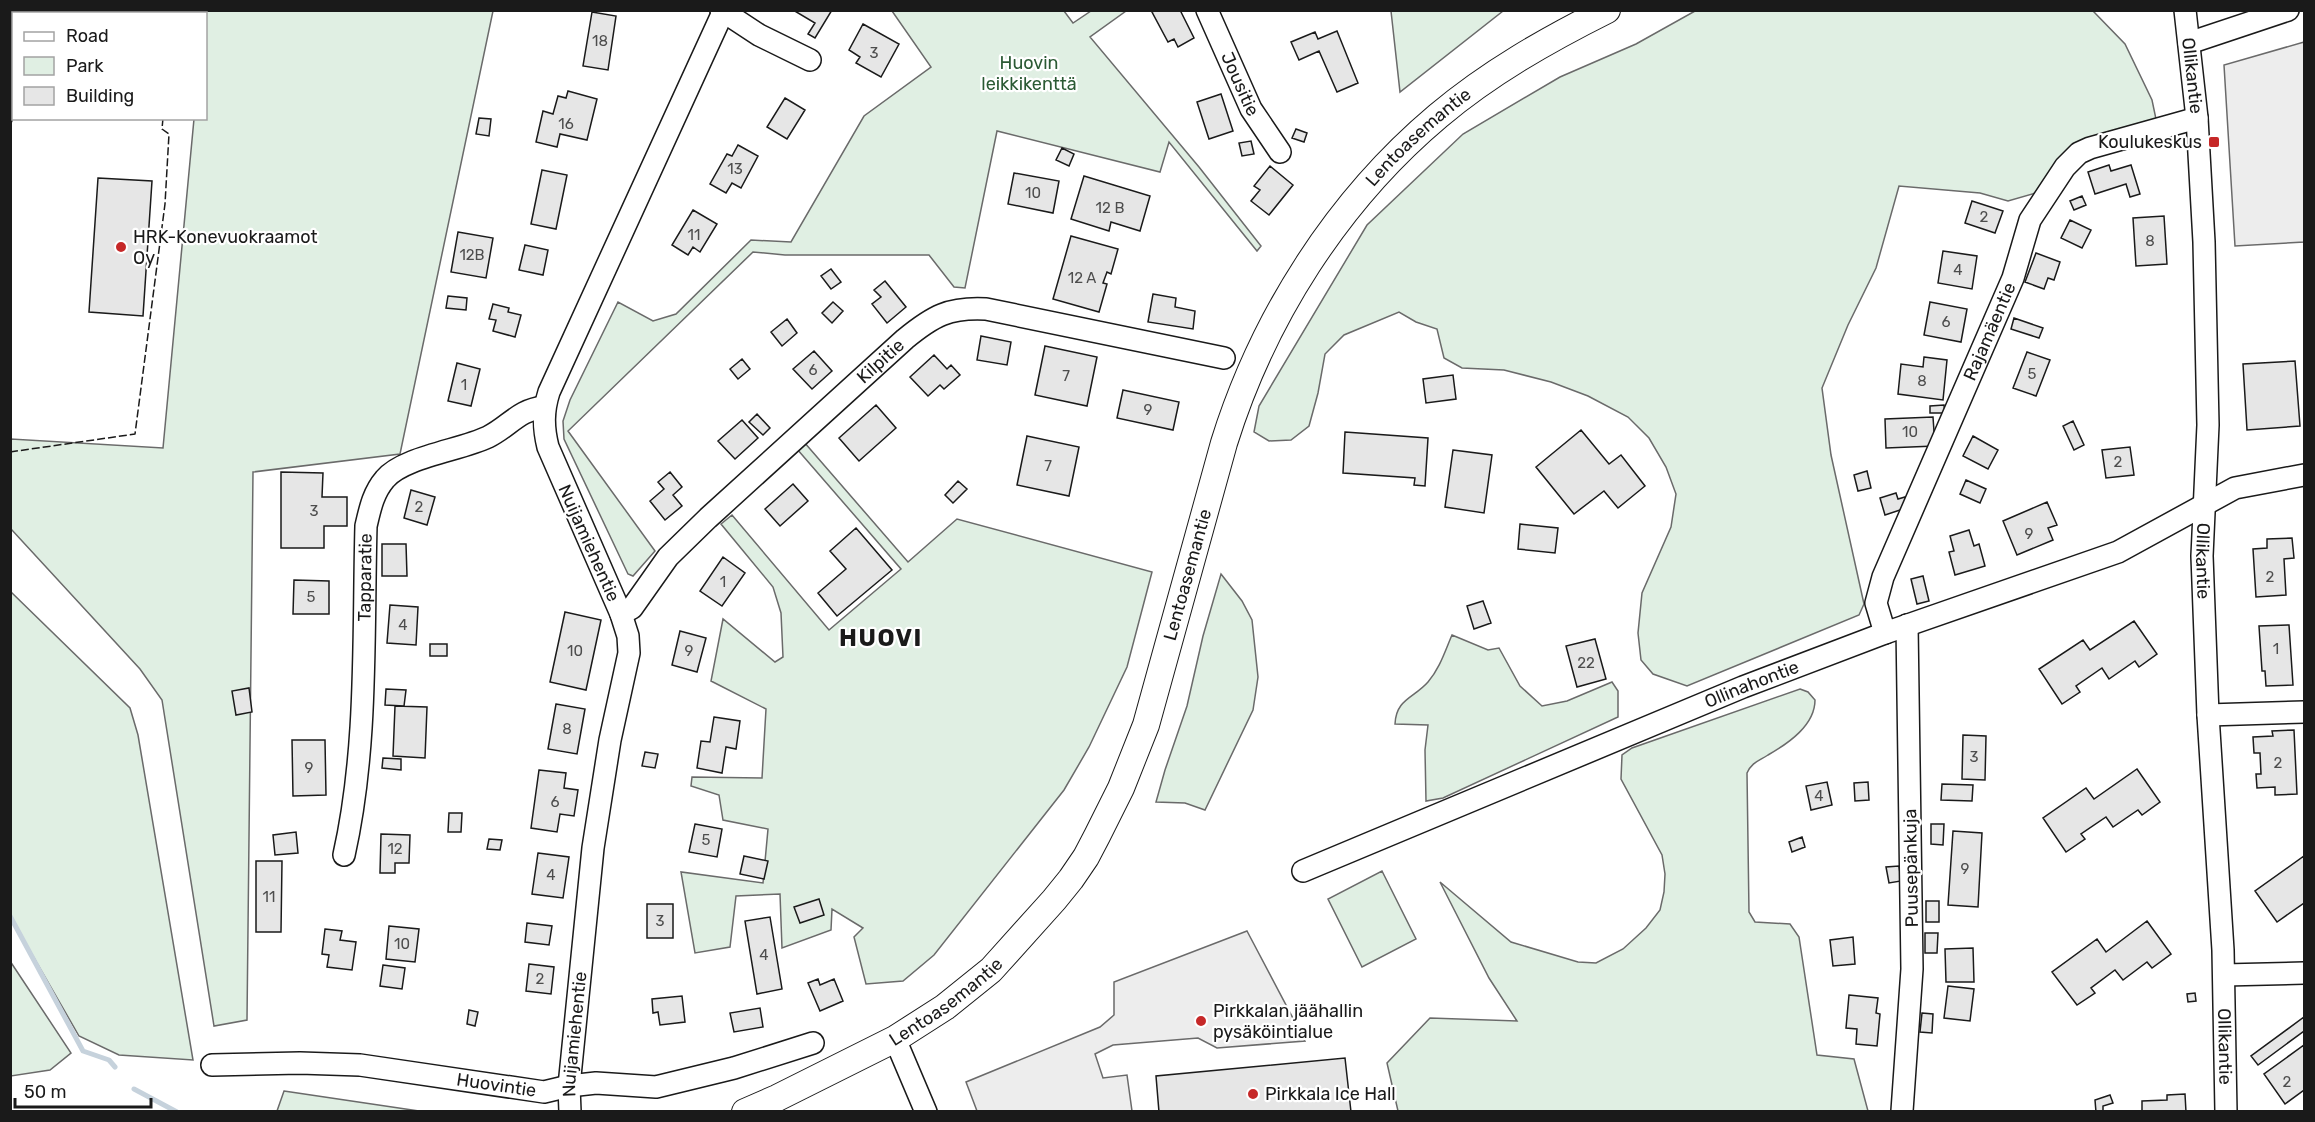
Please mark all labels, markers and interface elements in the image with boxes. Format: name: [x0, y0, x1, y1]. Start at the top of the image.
legend: [12, 12, 207, 120]
text: Road: [66, 25, 109, 47]
house number: 18: [592, 32, 608, 50]
street label: Ollikantie: [2177, 36, 2207, 115]
house number: 3: [869, 44, 879, 62]
street label: Jousitie: [1216, 49, 1264, 121]
park label: Huovin leikkikenttä: [981, 52, 1077, 95]
text: Park: [66, 55, 104, 77]
street label: Lentoasemantie: [1361, 83, 1475, 191]
text: Building: [66, 85, 134, 107]
house number: 16: [558, 115, 574, 133]
place label: Koulukeskus: [2098, 131, 2202, 153]
marker: Koulukeskus: [2207, 135, 2221, 149]
house number: 13: [727, 160, 743, 178]
house number: 10: [1025, 184, 1041, 202]
house number: 12 B: [1096, 199, 1124, 217]
house number: 2: [1980, 208, 1989, 226]
place label: HRK-Konevuokraamot Oy: [133, 226, 318, 269]
house number: 11: [688, 226, 700, 244]
house number: 8: [2145, 232, 2155, 250]
marker: HRK-Konevuokraamot Oy: [114, 240, 128, 254]
house number: 12B: [459, 246, 485, 264]
house number: 4: [1953, 261, 1963, 279]
house number: 12 A: [1068, 269, 1096, 287]
street label: Rajamäentie: [1959, 279, 2021, 384]
house number: 6: [1941, 313, 1951, 331]
street label: Kilpitie: [852, 334, 909, 388]
house number: 6: [808, 361, 818, 379]
house number: 5: [2028, 365, 2037, 383]
house number: 7: [1062, 367, 1070, 385]
house number: 8: [1917, 372, 1927, 390]
house number: 1: [461, 376, 467, 394]
house number: 9: [1144, 401, 1153, 419]
house number: 10: [1902, 423, 1918, 441]
house number: 2: [2114, 453, 2123, 471]
house number: 7: [1044, 457, 1052, 475]
street label: Nuijamiehentie: [553, 481, 625, 605]
house number: 2: [415, 498, 424, 516]
house number: 3: [309, 502, 319, 520]
street label: Lentoasemantie: [1159, 507, 1216, 643]
street label: Ollikantie: [2191, 522, 2215, 600]
house number: 9: [2025, 525, 2034, 543]
street label: Tapparatie: [354, 533, 377, 622]
house number: 2: [2266, 568, 2275, 586]
house number: 1: [720, 573, 726, 591]
house number: 5: [307, 588, 316, 606]
house number: 4: [398, 616, 408, 634]
district label: HUOVI: [839, 624, 923, 652]
house number: 1: [2273, 640, 2279, 658]
house number: 10: [567, 642, 583, 660]
house number: 9: [685, 642, 694, 660]
house number: 22: [1577, 654, 1595, 672]
street label: Ollinahontie: [1701, 656, 1802, 713]
house number: 8: [562, 720, 572, 738]
house number: 3: [1969, 748, 1979, 766]
house number: 2: [2274, 754, 2283, 772]
house number: 9: [305, 759, 314, 777]
house number: 4: [1814, 787, 1824, 805]
house number: 6: [550, 793, 560, 811]
street label: Puusepänkuja: [1899, 808, 1923, 928]
house number: 5: [702, 831, 711, 849]
house number: 12: [387, 840, 403, 858]
house number: 9: [1961, 860, 1970, 878]
house number: 4: [546, 866, 556, 884]
house number: 11: [263, 888, 275, 906]
house number: 3: [655, 912, 665, 930]
house number: 10: [394, 935, 410, 953]
house number: 4: [759, 946, 769, 964]
street label: Lentoasemantie: [885, 953, 1008, 1051]
house number: 2: [536, 970, 545, 988]
street label: Nuijamiehentie: [558, 970, 591, 1097]
place label: Pirkkalan jäähallin pysäköintialue: [1213, 1000, 1363, 1043]
street label: Ollikantie: [2213, 1008, 2236, 1085]
marker: Pirkkalan jäähallin pysäköintialue: [1194, 1014, 1208, 1028]
street label: Huovintie: [455, 1068, 538, 1102]
scale bar: [15, 1071, 152, 1109]
house number: 2: [2283, 1073, 2292, 1091]
text: 50 m: [24, 1081, 67, 1103]
place label: Pirkkala Ice Hall: [1265, 1083, 1396, 1105]
marker: Pirkkala Ice Hall: [1246, 1087, 1260, 1101]

